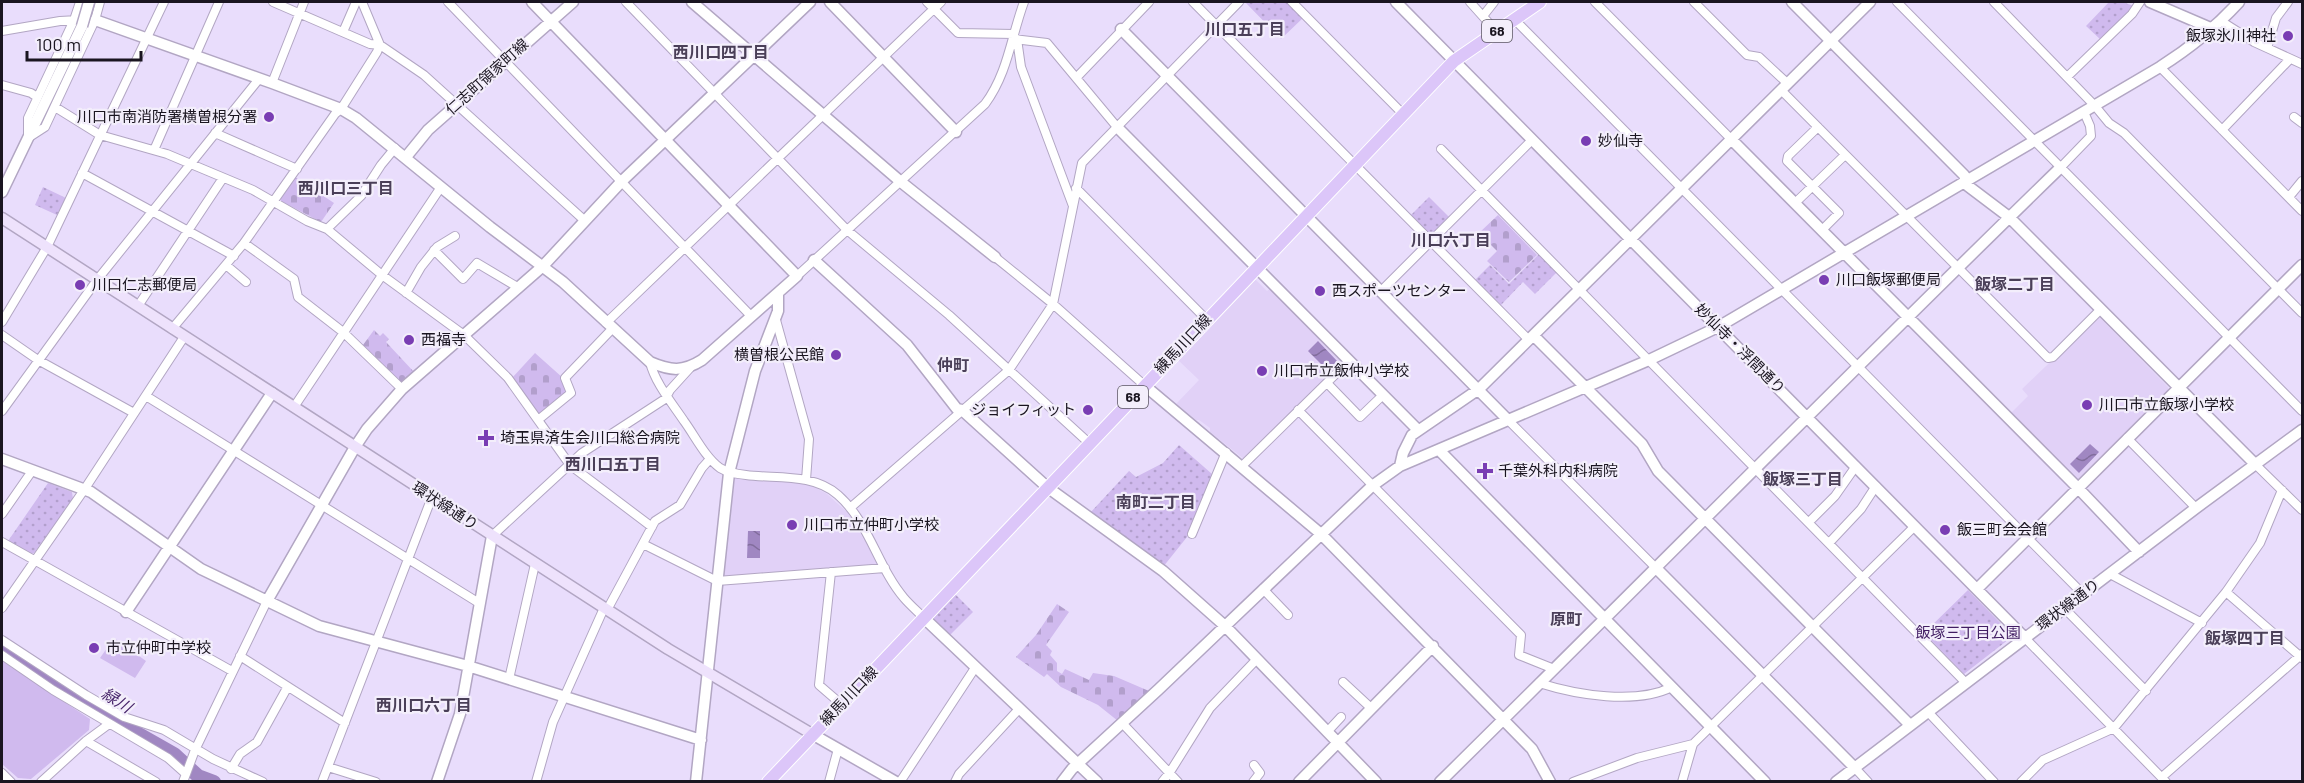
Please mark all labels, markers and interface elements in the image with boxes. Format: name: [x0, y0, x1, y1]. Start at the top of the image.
district label: 川口五丁目: [1205, 19, 1285, 38]
road number: 68: [1482, 20, 1512, 42]
scale bar: [27, 24, 141, 62]
place label: 飯塚氷川神社: [2186, 26, 2276, 44]
marker: 飯塚氷川神社: [2281, 29, 2295, 43]
text: 100 m: [36, 33, 81, 55]
street label: 仁志町領家町線: [441, 34, 531, 118]
district label: 西川口四丁目: [673, 42, 769, 61]
place label: 川口市南消防署横曽根分署: [77, 107, 257, 125]
marker: 川口市南消防署横曽根分署: [262, 110, 276, 124]
place label: 妙仙寺: [1598, 131, 1643, 149]
marker: 妙仙寺: [1579, 134, 1593, 148]
district label: 西川口三丁目: [298, 178, 394, 197]
district label: 川口六丁目: [1411, 230, 1491, 249]
place label: 川口飯塚郵便局: [1836, 270, 1941, 288]
marker: 川口飯塚郵便局: [1817, 273, 1831, 287]
district label: 飯塚二丁目: [1974, 274, 2055, 293]
place label: 川口仁志郵便局: [92, 275, 197, 293]
marker: 川口仁志郵便局: [73, 278, 87, 292]
place label: 西スポーツセンター: [1332, 281, 1467, 299]
marker: 西スポーツセンター: [1313, 284, 1327, 298]
street label: 妙仙寺・浮間通り: [1692, 299, 1790, 397]
street label: 練馬川口線: [1150, 310, 1214, 377]
place label: 西福寺: [421, 330, 466, 348]
marker: 西福寺: [402, 333, 416, 347]
place label: 横曽根公民館: [734, 345, 824, 363]
marker: 横曽根公民館: [829, 348, 843, 362]
district label: 仲町: [937, 355, 969, 374]
place label: 川口市立飯仲小学校: [1274, 361, 1409, 379]
marker: 川口市立飯仲小学校: [1255, 364, 1269, 378]
road number: 68: [1118, 386, 1148, 408]
place label: 川口市立飯塚小学校: [2099, 395, 2234, 413]
marker: 川口市立飯塚小学校: [2080, 398, 2094, 412]
place label: ジョイフィット: [971, 400, 1076, 418]
marker: ジョイフィット: [1081, 403, 1095, 417]
place label: 埼玉県済生会川口総合病院: [500, 428, 680, 446]
marker: 埼玉県済生会川口総合病院: [477, 429, 495, 447]
district label: 西川口五丁目: [565, 454, 661, 473]
place label: 千葉外科内科病院: [1498, 461, 1618, 479]
marker: 千葉外科内科病院: [1476, 462, 1494, 480]
district label: 飯塚三丁目: [1762, 469, 1843, 488]
street label: 環状線通り: [409, 477, 482, 533]
district label: 南町二丁目: [1116, 492, 1196, 511]
place label: 川口市立仲町小学校: [804, 515, 939, 533]
marker: 川口市立仲町小学校: [785, 518, 799, 532]
place label: 飯三町会会館: [1957, 520, 2047, 538]
marker: 飯三町会会館: [1938, 523, 1952, 537]
street label: 環状線通り: [2032, 574, 2103, 634]
district label: 原町: [1550, 609, 1582, 628]
park label: 飯塚三丁目公園: [1915, 623, 2021, 641]
district label: 飯塚四丁目: [2204, 628, 2285, 647]
place label: 市立仲町中学校: [106, 638, 211, 656]
marker: 市立仲町中学校: [87, 641, 101, 655]
street label: 練馬川口線: [816, 662, 881, 729]
water label: 緑川: [99, 683, 138, 717]
district label: 西川口六丁目: [376, 695, 472, 714]

